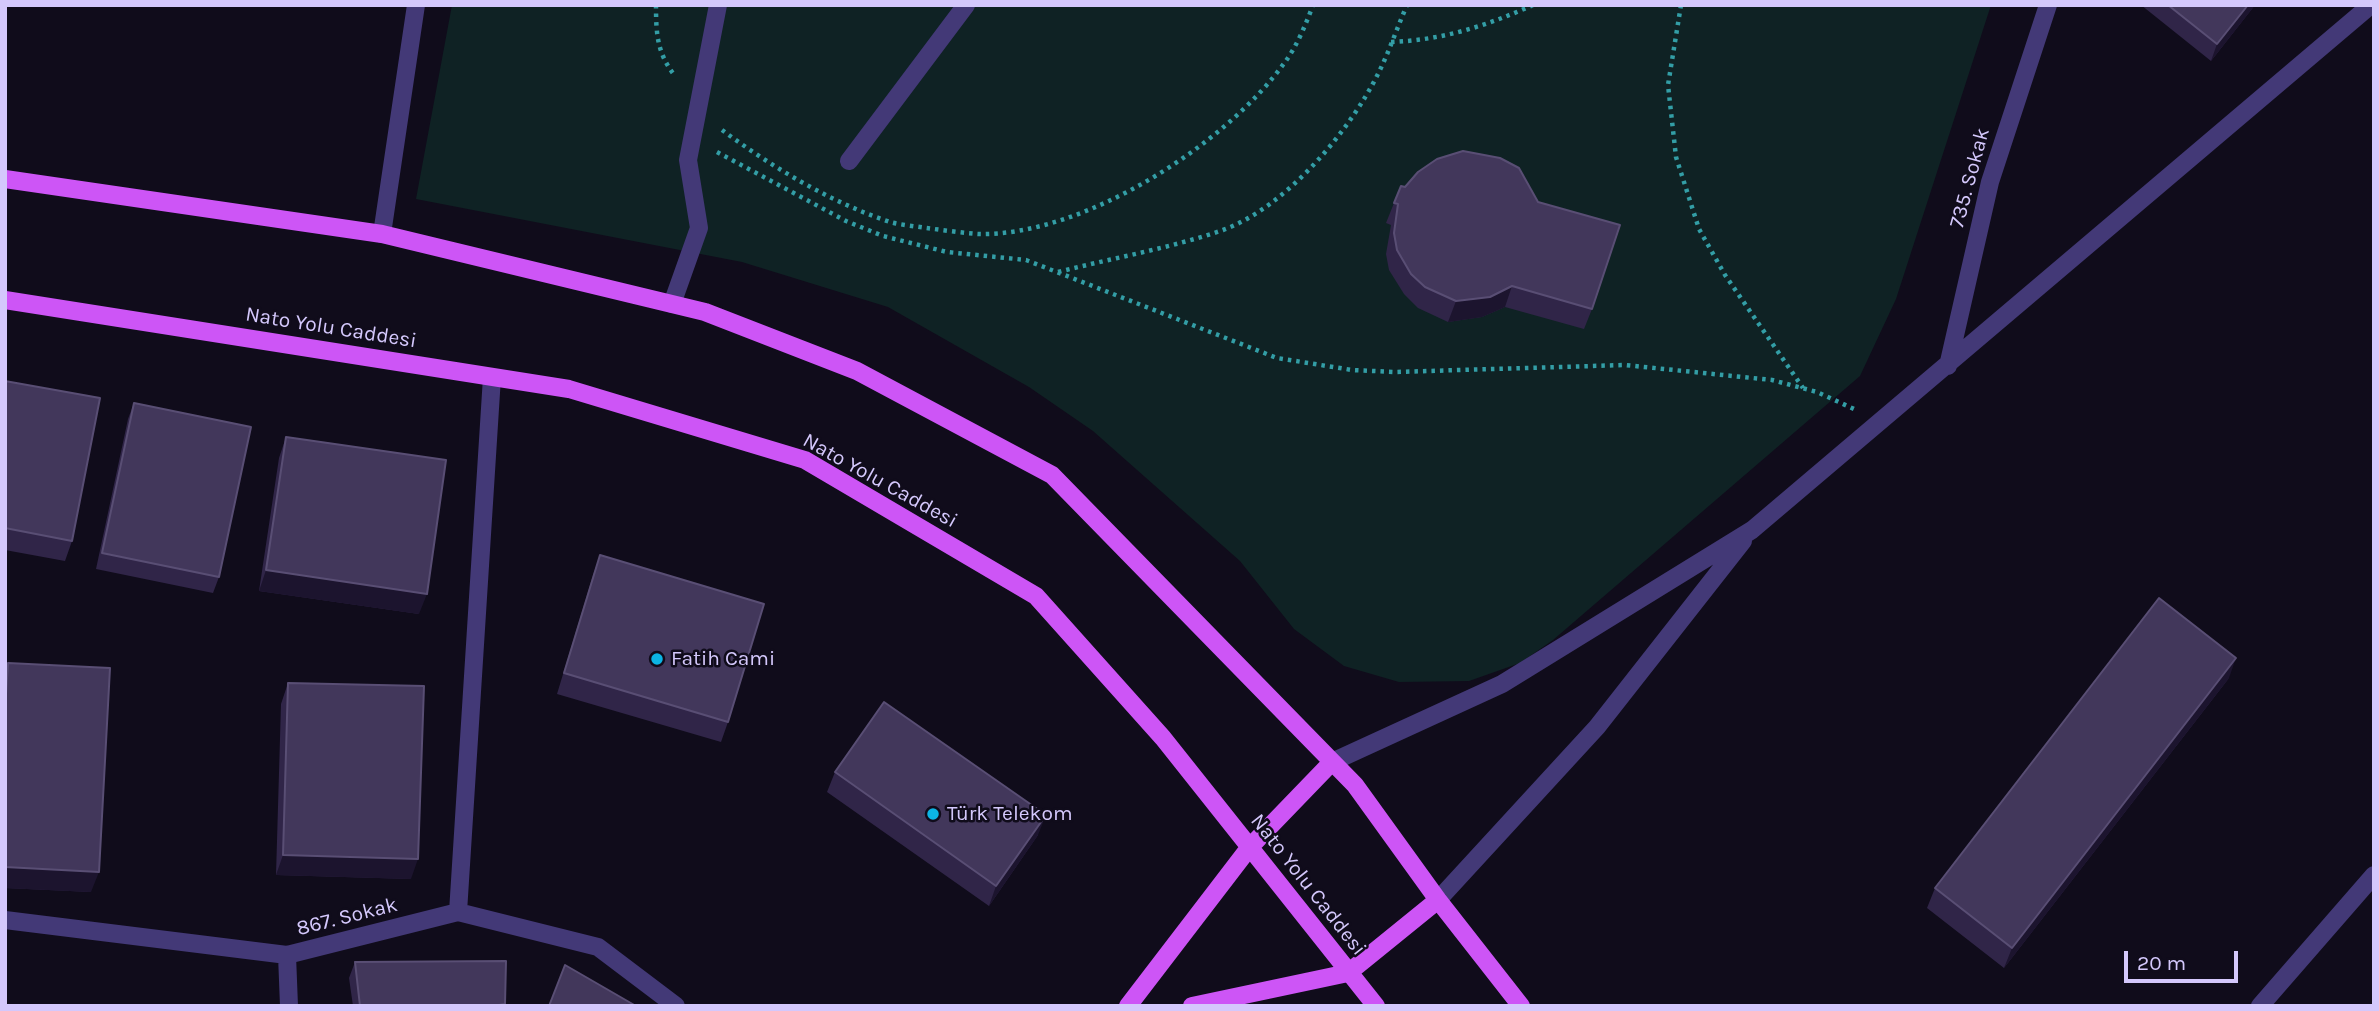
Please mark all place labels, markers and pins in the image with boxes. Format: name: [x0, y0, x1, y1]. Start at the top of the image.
place label: Fatih Cami: [671, 646, 775, 672]
marker: Fatih Cami: [649, 651, 665, 667]
place label: Türk Telekom: [947, 801, 1073, 827]
marker: Türk Telekom: [925, 806, 941, 822]

